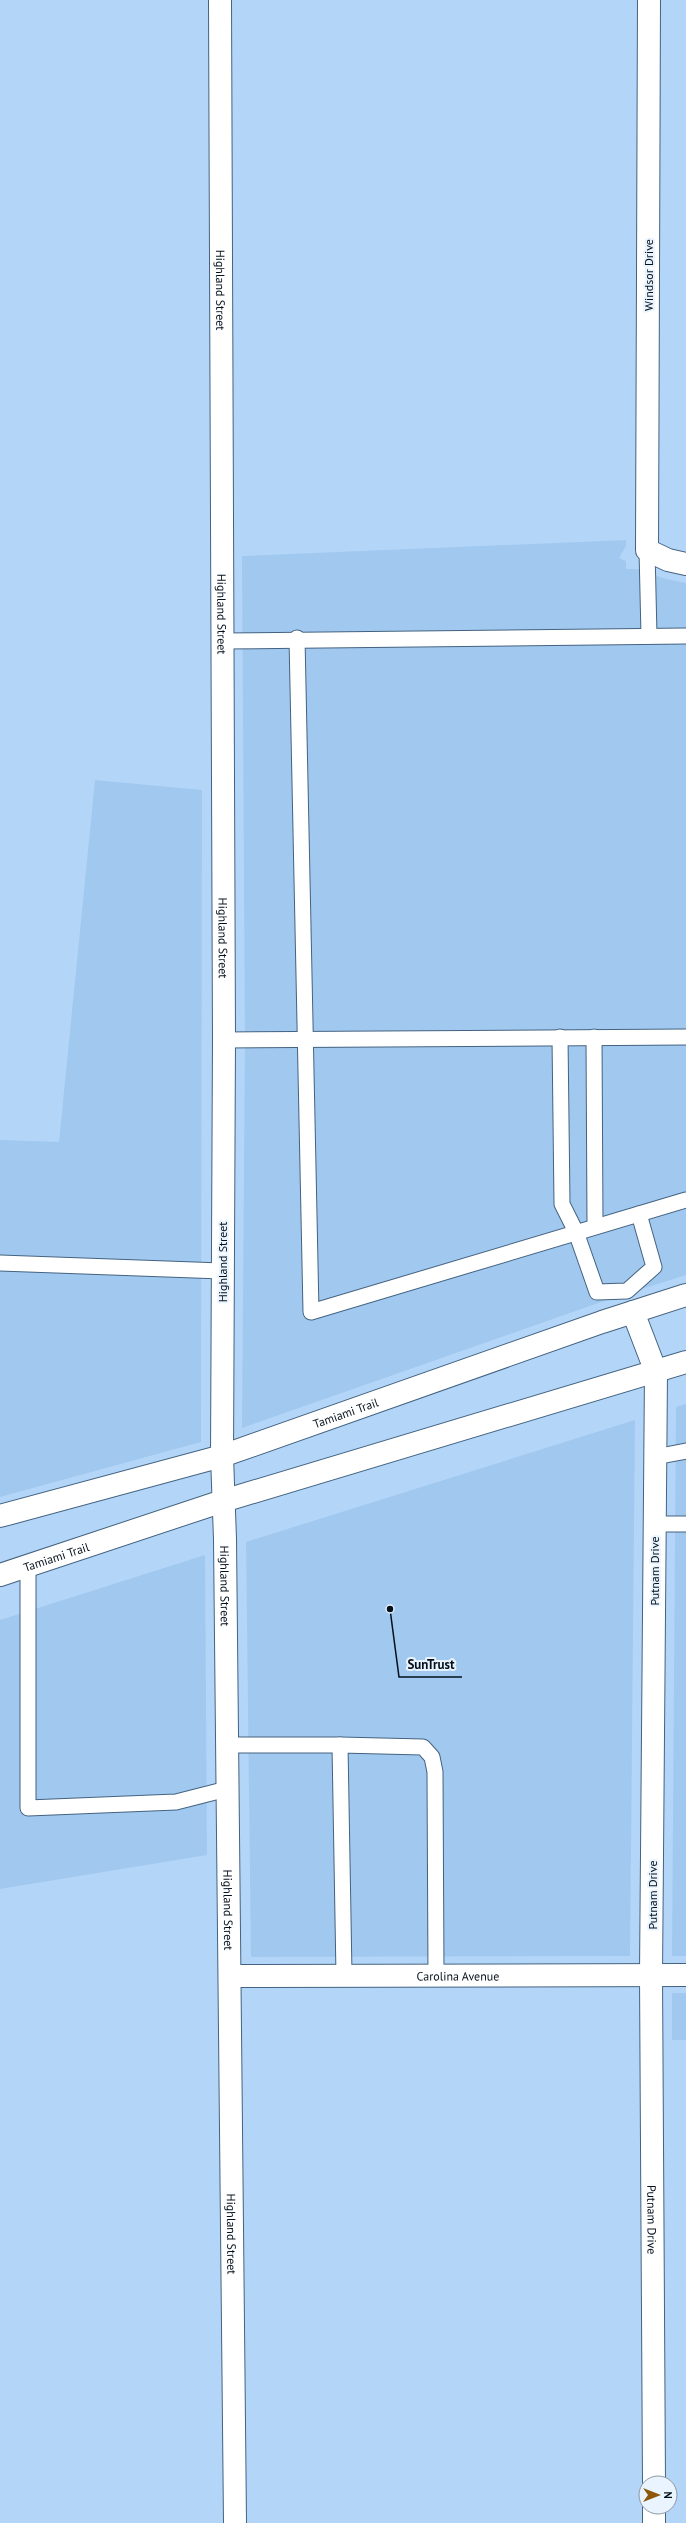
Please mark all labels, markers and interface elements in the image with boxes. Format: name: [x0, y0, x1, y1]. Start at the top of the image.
street label: Windsor Drive: [641, 239, 656, 311]
street label: Highland Street: [213, 250, 229, 330]
street label: Highland Street: [215, 574, 230, 654]
street label: Highland Street: [216, 898, 231, 978]
street label: Highland Street: [215, 1222, 230, 1302]
street label: Tamiami Trail: [311, 1394, 381, 1431]
street label: Putnam Drive: [647, 1536, 662, 1606]
street label: Tamiami Trail: [21, 1538, 91, 1574]
street label: Highland Street: [218, 1545, 233, 1626]
callout: SunTrust: [399, 1652, 462, 1677]
text: SunTrust: [407, 1656, 455, 1673]
street label: Putnam Drive: [645, 1860, 660, 1930]
street label: Highland Street: [221, 1869, 237, 1950]
street label: Carolina Avenue: [417, 1968, 499, 1983]
street label: Putnam Drive: [645, 2185, 660, 2254]
street label: Highland Street: [224, 2193, 240, 2274]
north arrow: [638, 2475, 678, 2515]
text: N: [661, 2491, 675, 2499]

